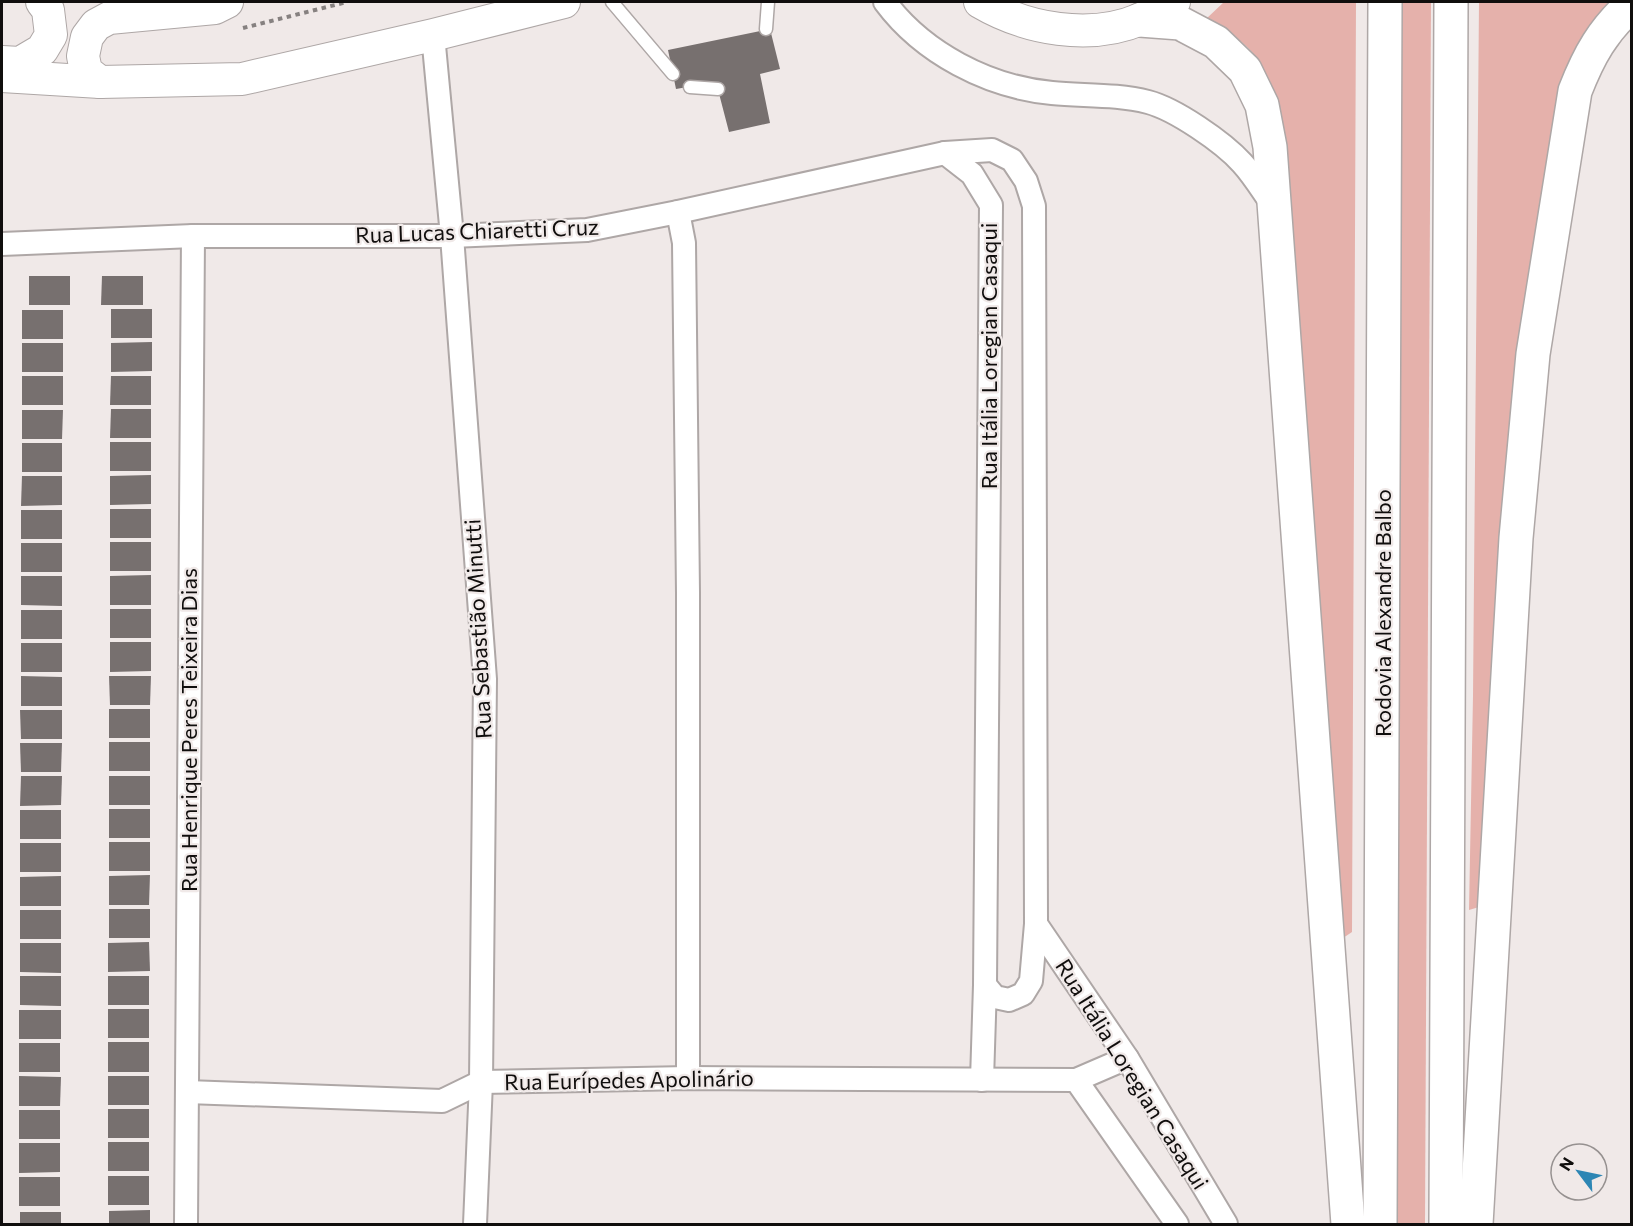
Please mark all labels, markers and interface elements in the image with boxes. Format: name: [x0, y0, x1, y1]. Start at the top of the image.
street label: Rua Lucas Chiaretti Cruz: [355, 213, 599, 248]
street label: Rua Itália Loregian Casaqui: [975, 223, 1002, 489]
street label: Rodovia Alexandre Balbo: [1369, 489, 1396, 737]
street label: Rua Sebastião Minutti: [458, 518, 497, 740]
street label: Rua Henrique Peres Teixeira Dias: [175, 568, 202, 892]
street label: Rua Itália Loregian Casaqui: [1050, 953, 1215, 1194]
street label: Rua Eurípedes Apolinário: [504, 1064, 754, 1095]
north arrow: [1549, 1142, 1609, 1202]
text: N: [1555, 1154, 1577, 1174]

